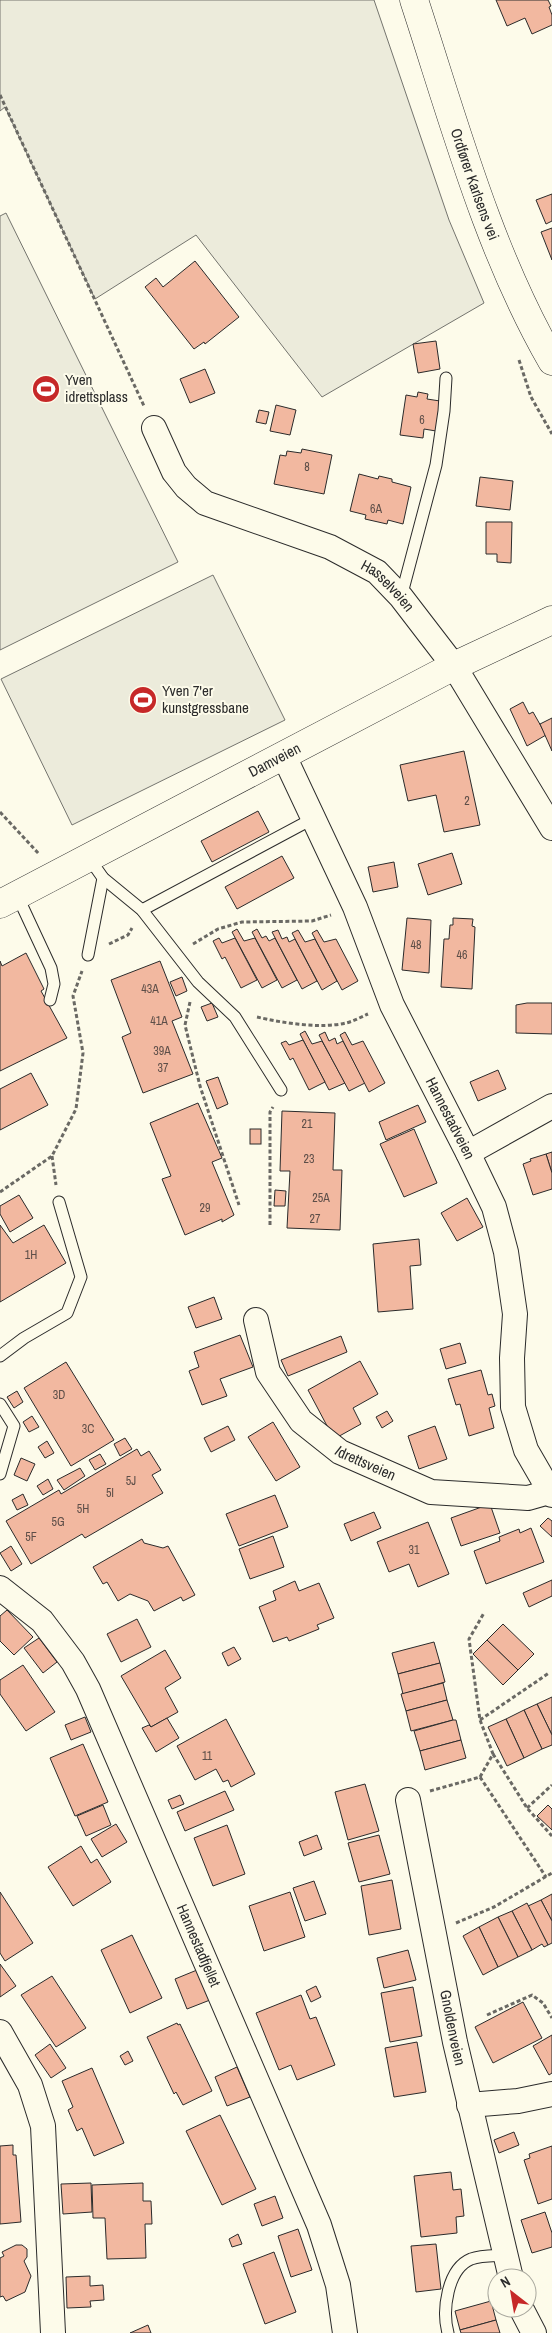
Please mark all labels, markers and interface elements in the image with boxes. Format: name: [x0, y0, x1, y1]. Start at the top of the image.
street label: Ordfører Karlsens vei: [446, 126, 505, 243]
place label: Yven idrettsplass: [65, 369, 128, 407]
sports icon: Yven idrettsplass: [31, 374, 61, 404]
house number: 6: [419, 412, 425, 428]
house number: 8: [304, 459, 310, 475]
house number: 6A: [370, 501, 382, 517]
street label: Hasselveien: [357, 554, 420, 616]
place label: Yven 7'er kunstgressbane: [162, 680, 249, 718]
sports icon: Yven 7'er kunstgressbane: [128, 685, 158, 715]
street label: Damveien: [245, 737, 304, 782]
house number: 2: [464, 793, 470, 809]
house number: 48: [411, 937, 421, 953]
house number: 46: [457, 947, 467, 963]
house number: 43A: [141, 981, 159, 997]
house number: 41A: [150, 1013, 168, 1029]
house number: 39A: [153, 1043, 171, 1059]
house number: 37: [158, 1060, 169, 1076]
street label: Hannestadveien: [421, 1073, 480, 1163]
house number: 21: [302, 1116, 313, 1132]
house number: 23: [304, 1151, 314, 1167]
house number: 25A: [312, 1190, 330, 1206]
house number: 29: [200, 1200, 210, 1216]
house number: 27: [310, 1211, 321, 1227]
house number: 1H: [25, 1247, 37, 1263]
house number: 3D: [53, 1387, 65, 1403]
house number: 3C: [82, 1421, 94, 1437]
street label: Idrettsveien: [330, 1441, 399, 1485]
house number: 5J: [126, 1473, 136, 1489]
house number: 5I: [106, 1485, 114, 1501]
house number: 5H: [77, 1501, 89, 1517]
house number: 5G: [51, 1514, 65, 1530]
house number: 5F: [25, 1529, 37, 1545]
house number: 31: [409, 1542, 420, 1558]
house number: 11: [202, 1748, 213, 1764]
street label: Hannestadfjellet: [172, 1901, 226, 1991]
street label: Gnoldenveien: [435, 1988, 471, 2067]
north arrow: [487, 2268, 537, 2318]
text: N: [497, 2272, 513, 2292]

